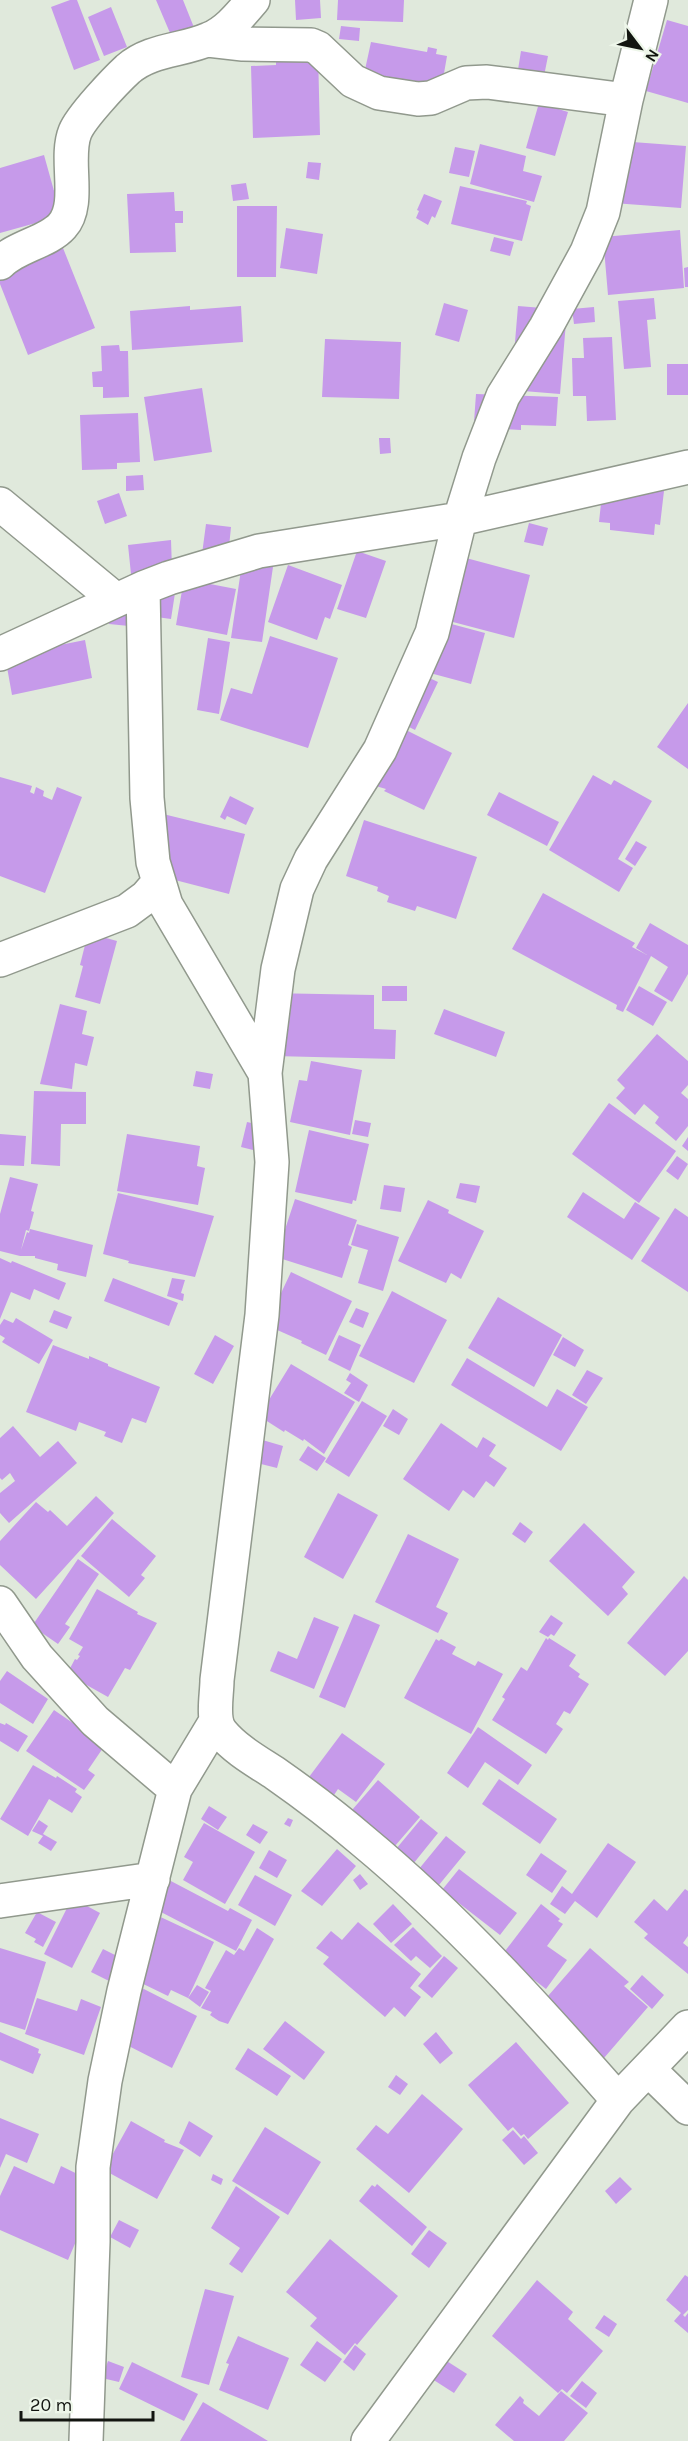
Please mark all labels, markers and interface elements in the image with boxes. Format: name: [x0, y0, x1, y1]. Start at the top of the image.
north arrow: [610, 18, 670, 78]
text: N: [641, 46, 663, 66]
scale bar: [21, 2384, 153, 2422]
text: 20 m: [30, 2394, 72, 2416]

